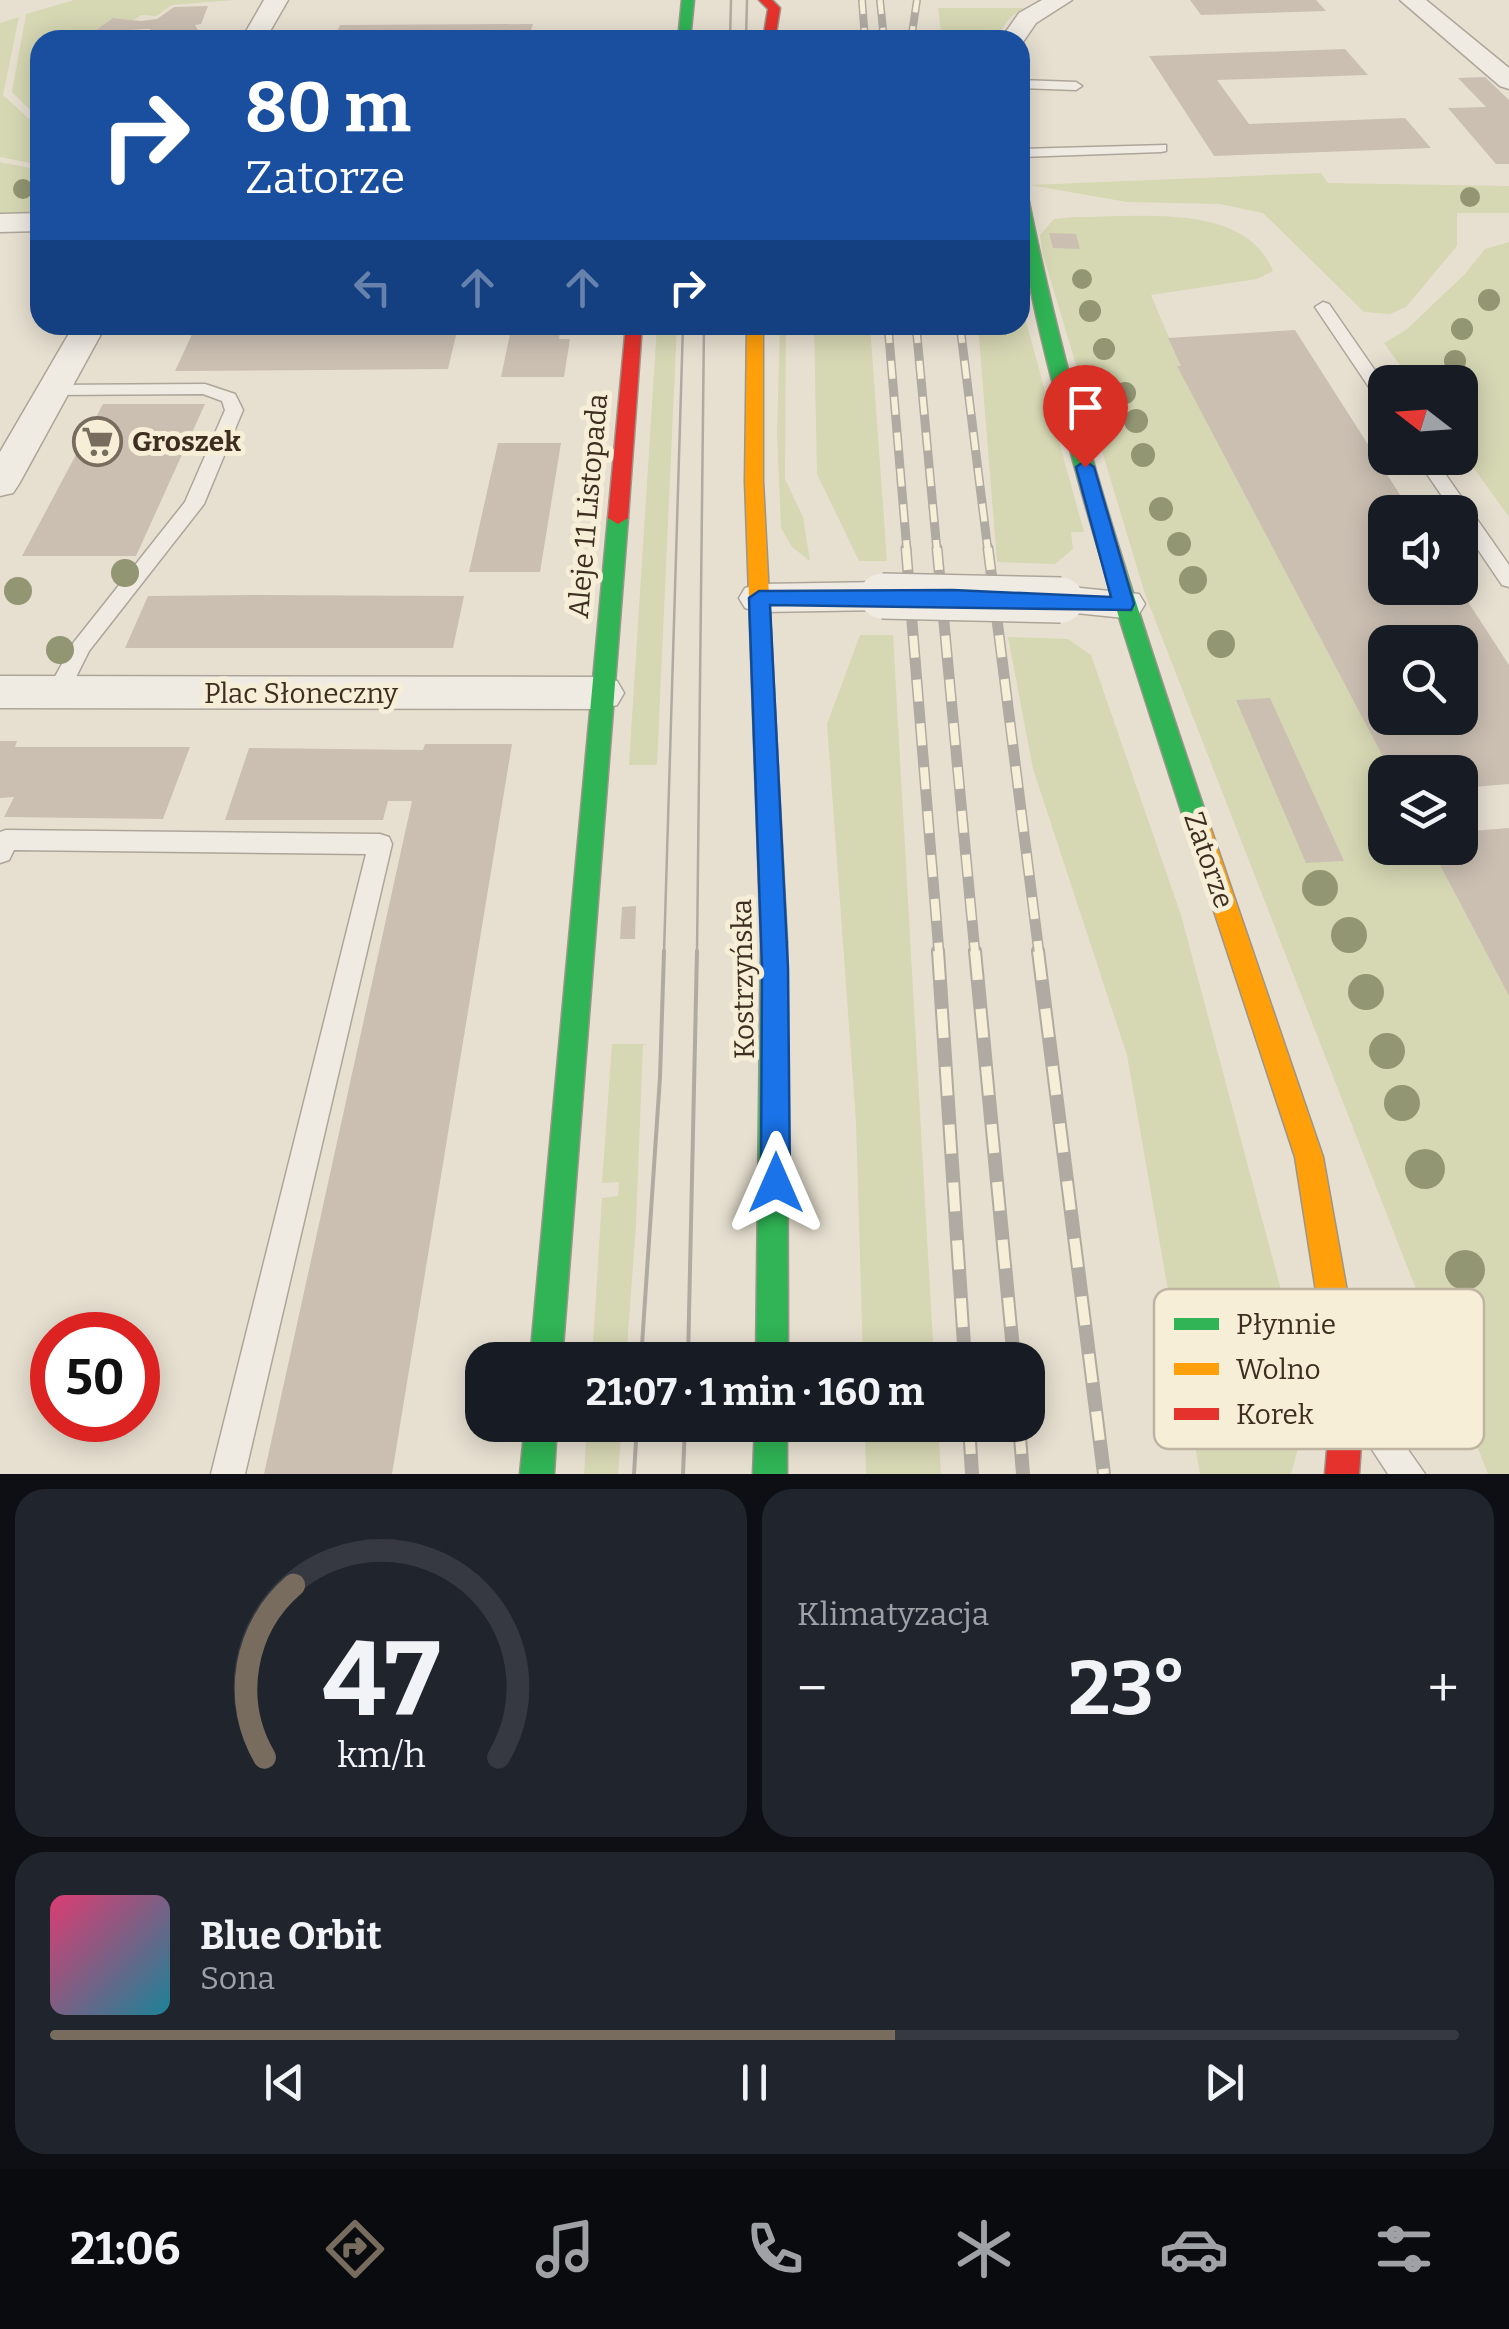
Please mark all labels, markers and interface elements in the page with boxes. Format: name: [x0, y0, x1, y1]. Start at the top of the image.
text: 80 m: [245, 66, 411, 150]
icon: right: [80, 70, 210, 200]
text: Zatorze: [245, 151, 405, 205]
icon: left: [345, 260, 400, 315]
icon: ahead: [450, 260, 505, 315]
icon: ahead: [555, 260, 610, 315]
icon: right: [660, 260, 715, 315]
pin: [1043, 365, 1128, 468]
north arrow: [1368, 365, 1478, 475]
map controls: [1368, 365, 1478, 865]
icon: arrive: [1058, 380, 1113, 435]
street label: Aleje 11 Listopada: [562, 392, 614, 620]
supermarket icon: Groszek: [71, 415, 123, 467]
place label: Groszek: [132, 425, 241, 458]
button: sound: [1368, 495, 1478, 605]
button: search: [1368, 625, 1478, 735]
street label: Plac Słoneczny: [204, 677, 398, 710]
button: layers: [1368, 755, 1478, 865]
street label: Zatorze: [1177, 808, 1241, 912]
street label: Kostrzyńska: [725, 899, 761, 1059]
position arrow: [724, 1131, 828, 1235]
legend: [1154, 1289, 1484, 1449]
text: Płynnie: [1236, 1308, 1336, 1341]
speed limit sign: 50: [30, 1312, 160, 1442]
text: Wolno: [1236, 1353, 1321, 1386]
text: 21:07 · 1 min · 160 m: [586, 1369, 924, 1415]
text: Korek: [1236, 1398, 1314, 1431]
text: Klimatyzacja: [797, 1595, 989, 1633]
text: 47: [322, 1618, 440, 1743]
text: 23°: [1068, 1644, 1187, 1734]
text: −: [797, 1656, 827, 1722]
text: +: [1428, 1656, 1459, 1722]
text: km/h: [337, 1734, 425, 1776]
text: Blue Orbit: [200, 1913, 382, 1959]
text: Sona: [200, 1959, 275, 1997]
icon: previous: [257, 2055, 312, 2110]
icon: pause: [727, 2055, 782, 2110]
icon: next: [1197, 2055, 1252, 2110]
icon: directions: [320, 2214, 390, 2284]
icon: music: [530, 2214, 600, 2284]
icon: phone: [740, 2214, 810, 2284]
icon: climate: [949, 2214, 1019, 2284]
icon: car: [1159, 2214, 1229, 2284]
icon: filters: [1369, 2214, 1439, 2284]
text: 21:06: [70, 2222, 180, 2276]

